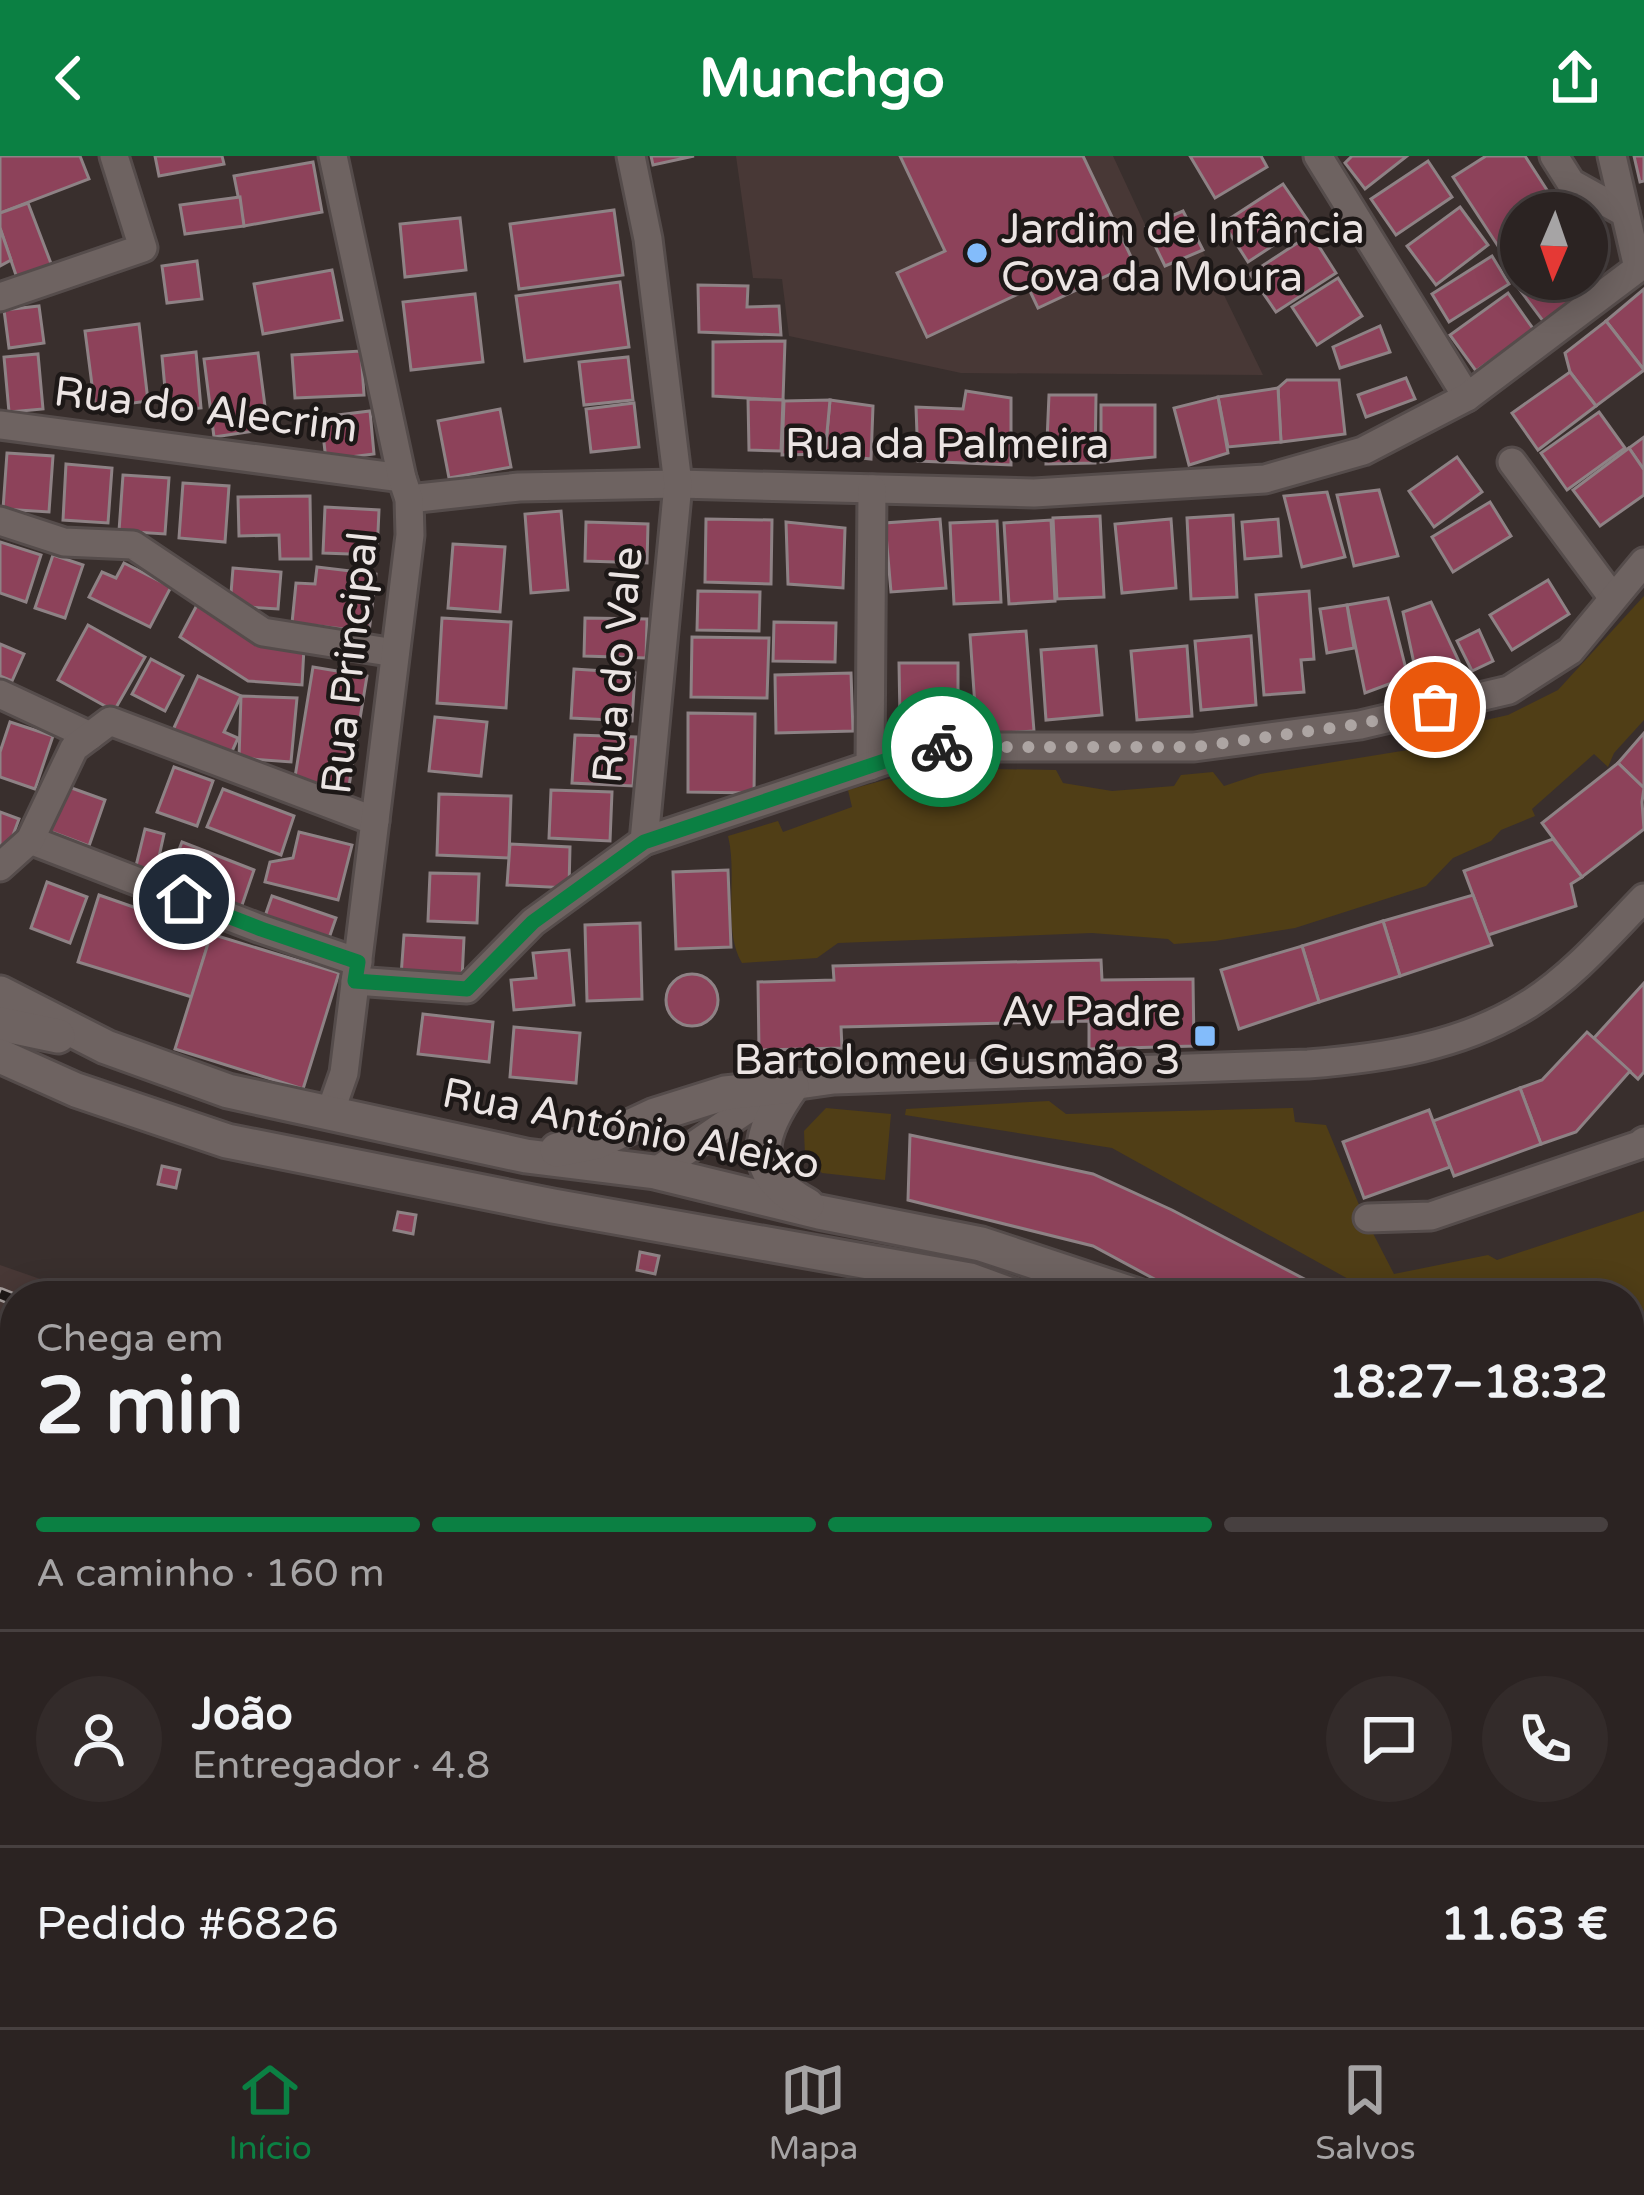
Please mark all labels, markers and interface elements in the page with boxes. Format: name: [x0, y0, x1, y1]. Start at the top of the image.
icon: back: [36, 45, 102, 111]
icon: share: [1542, 45, 1608, 111]
text: Munchgo: [699, 46, 945, 111]
north arrow: [1500, 192, 1608, 300]
map controls: [1500, 192, 1608, 300]
place label: Jardim de Infância Cova da Moura: [1001, 204, 1365, 303]
marker: Jardim de Infância Cova da Moura: [964, 240, 990, 266]
street label: Rua do Alecrim: [51, 366, 361, 454]
street label: Rua da Palmeira: [785, 419, 1109, 470]
street label: Rua Principal: [311, 529, 389, 797]
street label: Rua do Vale: [582, 544, 654, 786]
pin: [1384, 656, 1486, 758]
icon: bag: [1402, 674, 1468, 740]
courier: [882, 687, 1002, 807]
icon: bike: [909, 714, 975, 780]
pin: [133, 848, 235, 950]
icon: home: [151, 866, 217, 932]
place label: Av Padre Bartolomeu Gusmão 3: [734, 987, 1181, 1086]
marker: Av Padre Bartolomeu Gusmão 3: [1192, 1023, 1218, 1049]
street label: Rua António Aleixo: [438, 1067, 824, 1191]
text: Chega em: [36, 1315, 223, 1362]
text: 18:27–18:32: [1329, 1356, 1608, 1410]
text: 2 min: [36, 1360, 244, 1454]
text: A caminho · 160 m: [36, 1550, 385, 1597]
button: person: [36, 1676, 162, 1802]
button: chat: [1326, 1676, 1452, 1802]
button: phone: [1482, 1676, 1608, 1802]
text: João: [192, 1688, 293, 1742]
text: Entregador · 4.8: [192, 1742, 490, 1789]
text: Pedido #6826: [36, 1898, 339, 1952]
text: 11.63 €: [1441, 1898, 1608, 1952]
tab: Início: [228, 2057, 312, 2168]
tab: Mapa: [769, 2057, 858, 2168]
tab: Salvos: [1315, 2057, 1416, 2168]

